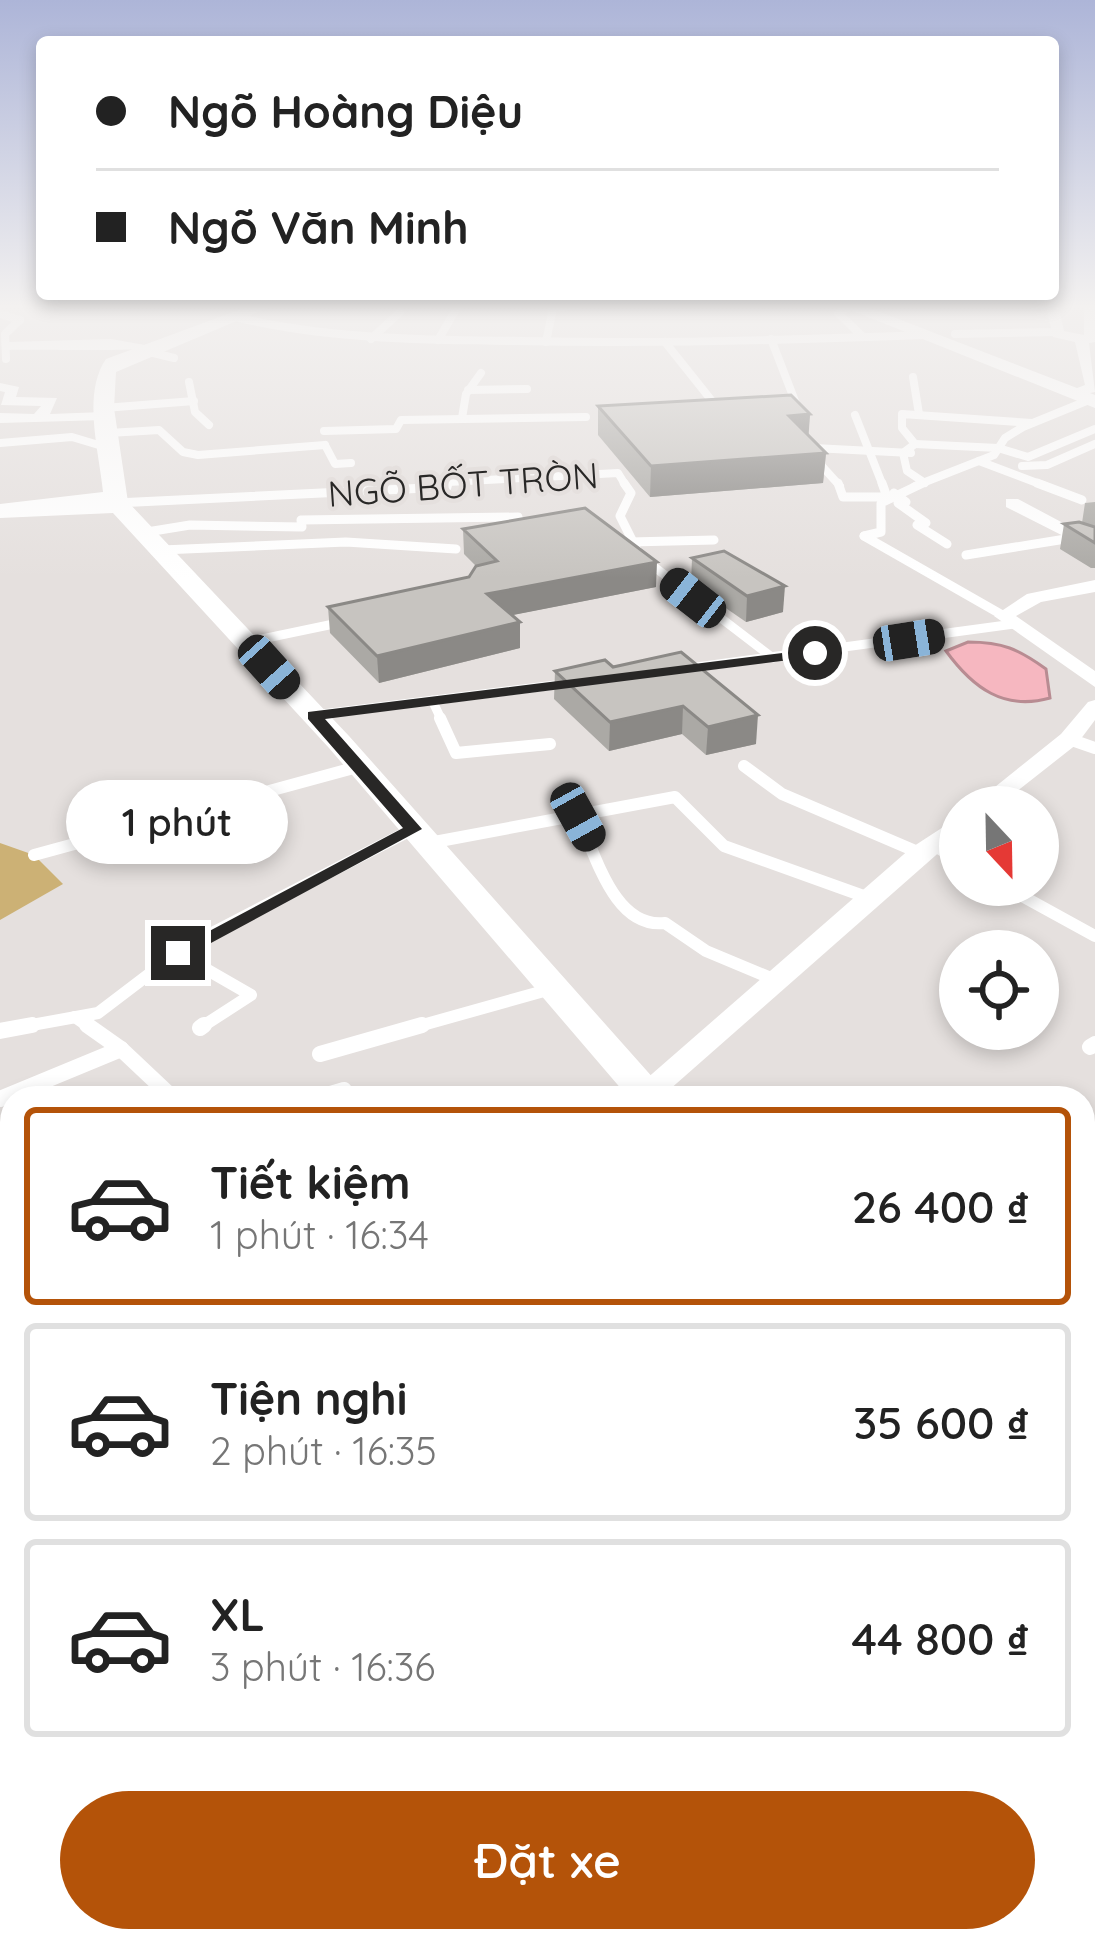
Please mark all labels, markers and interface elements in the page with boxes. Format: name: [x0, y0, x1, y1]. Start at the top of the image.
text: Ngõ Hoàng Diệu: [168, 83, 523, 139]
text: Ngõ Văn Minh: [168, 199, 469, 255]
street label: NGÕ BỐT TRÒN: [326, 452, 600, 516]
car: [654, 562, 732, 634]
car: [871, 617, 947, 663]
route start: [788, 626, 842, 680]
car: [232, 628, 306, 706]
car: [545, 777, 611, 857]
callout: 1 phút: [67, 779, 289, 863]
north arrow: [939, 786, 1059, 906]
map controls: [939, 786, 1059, 1050]
text: 1 phút: [122, 797, 232, 846]
route end: [151, 926, 205, 980]
button: locate: [939, 930, 1059, 1050]
icon: car: [66, 1152, 174, 1260]
text: Tiết kiệm: [210, 1154, 411, 1210]
text: 26 400 ₫: [852, 1178, 1029, 1234]
text: 1 phút · 16:34: [210, 1210, 429, 1259]
icon: car: [66, 1368, 174, 1476]
text: Tiện nghi: [210, 1370, 407, 1426]
text: 35 600 ₫: [853, 1394, 1029, 1450]
text: 2 phút · 16:35: [210, 1426, 437, 1475]
icon: car: [66, 1584, 174, 1692]
text: XL: [210, 1586, 265, 1642]
text: 44 800 ₫: [852, 1610, 1029, 1666]
text: 3 phút · 16:36: [210, 1642, 435, 1691]
button: Đặt xe: [60, 1791, 1035, 1929]

